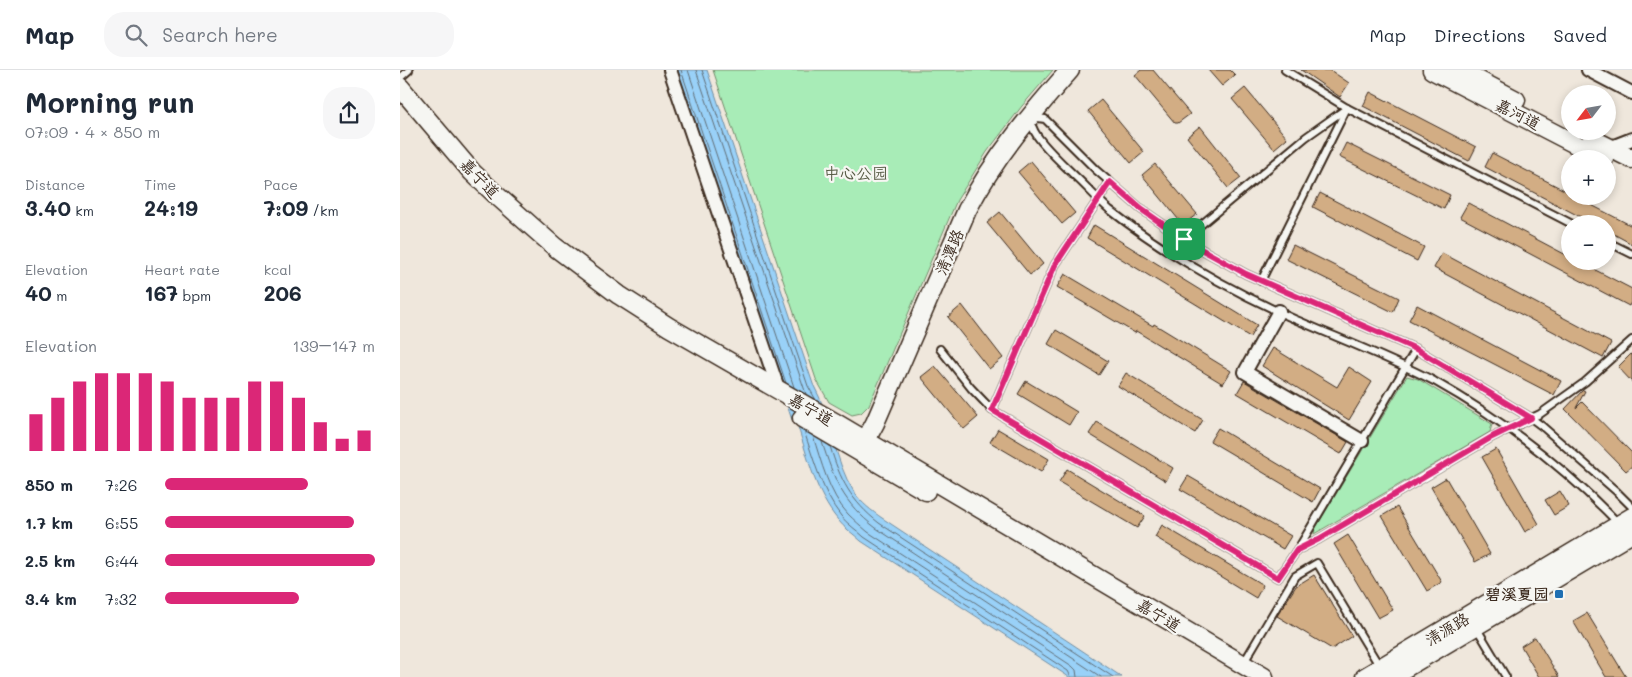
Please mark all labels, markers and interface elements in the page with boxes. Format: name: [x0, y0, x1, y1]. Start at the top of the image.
search box: [104, 12, 454, 57]
text: Map: [25, 19, 74, 50]
icon: search: [122, 21, 150, 49]
text: Search here: [162, 22, 278, 47]
text: Map: [1369, 23, 1406, 47]
text: Directions: [1434, 23, 1526, 47]
text: Saved: [1554, 23, 1607, 47]
text: Morning run: [25, 84, 194, 120]
north arrow: [1561, 85, 1616, 140]
map controls: [1561, 85, 1616, 270]
button: share: [323, 87, 375, 139]
street label: 嘉河道: [1492, 93, 1544, 134]
text: 07:09 · 4 × 850 m: [25, 121, 160, 142]
button: +: [1561, 150, 1616, 205]
street label: 嘉宁道: [456, 153, 505, 202]
park label: 中心公园: [824, 162, 888, 183]
text: Distance: [25, 175, 85, 194]
text: Time: [144, 175, 176, 194]
text: Pace: [264, 175, 298, 194]
text: 3.40: [25, 194, 71, 221]
text: 24:19: [144, 194, 198, 221]
text: 7:09: [264, 194, 308, 221]
text: km: [71, 201, 94, 220]
text: /km: [308, 201, 339, 220]
button: −: [1561, 215, 1616, 270]
pin: [1163, 218, 1205, 260]
icon: arrive: [1170, 225, 1198, 253]
street label: 清潭路: [929, 226, 968, 278]
text: Elevation: [25, 260, 88, 279]
text: Heart rate: [144, 260, 220, 279]
text: kcal: [264, 260, 292, 279]
text: 40: [25, 279, 52, 306]
text: 167: [144, 279, 178, 306]
text: 206: [264, 279, 302, 306]
text: m: [52, 286, 67, 305]
text: bpm: [178, 286, 211, 305]
text: Elevation: [25, 335, 97, 356]
text: 139–147 m: [293, 335, 375, 356]
street label: 嘉宁道: [785, 387, 837, 430]
text: 850 m: [25, 474, 73, 495]
text: 7:26: [105, 474, 137, 495]
text: 1.7 km: [25, 512, 73, 533]
text: 6:55: [105, 512, 138, 533]
text: 2.5 km: [25, 550, 75, 571]
text: 6:44: [105, 550, 138, 571]
place label: 碧溪夏园: [1485, 583, 1549, 604]
text: 3.4 km: [25, 588, 77, 609]
text: 7:32: [105, 588, 137, 609]
marker: 碧溪夏园: [1553, 588, 1565, 600]
street label: 嘉宁道: [1133, 593, 1185, 636]
street label: 清源路: [1421, 607, 1473, 650]

